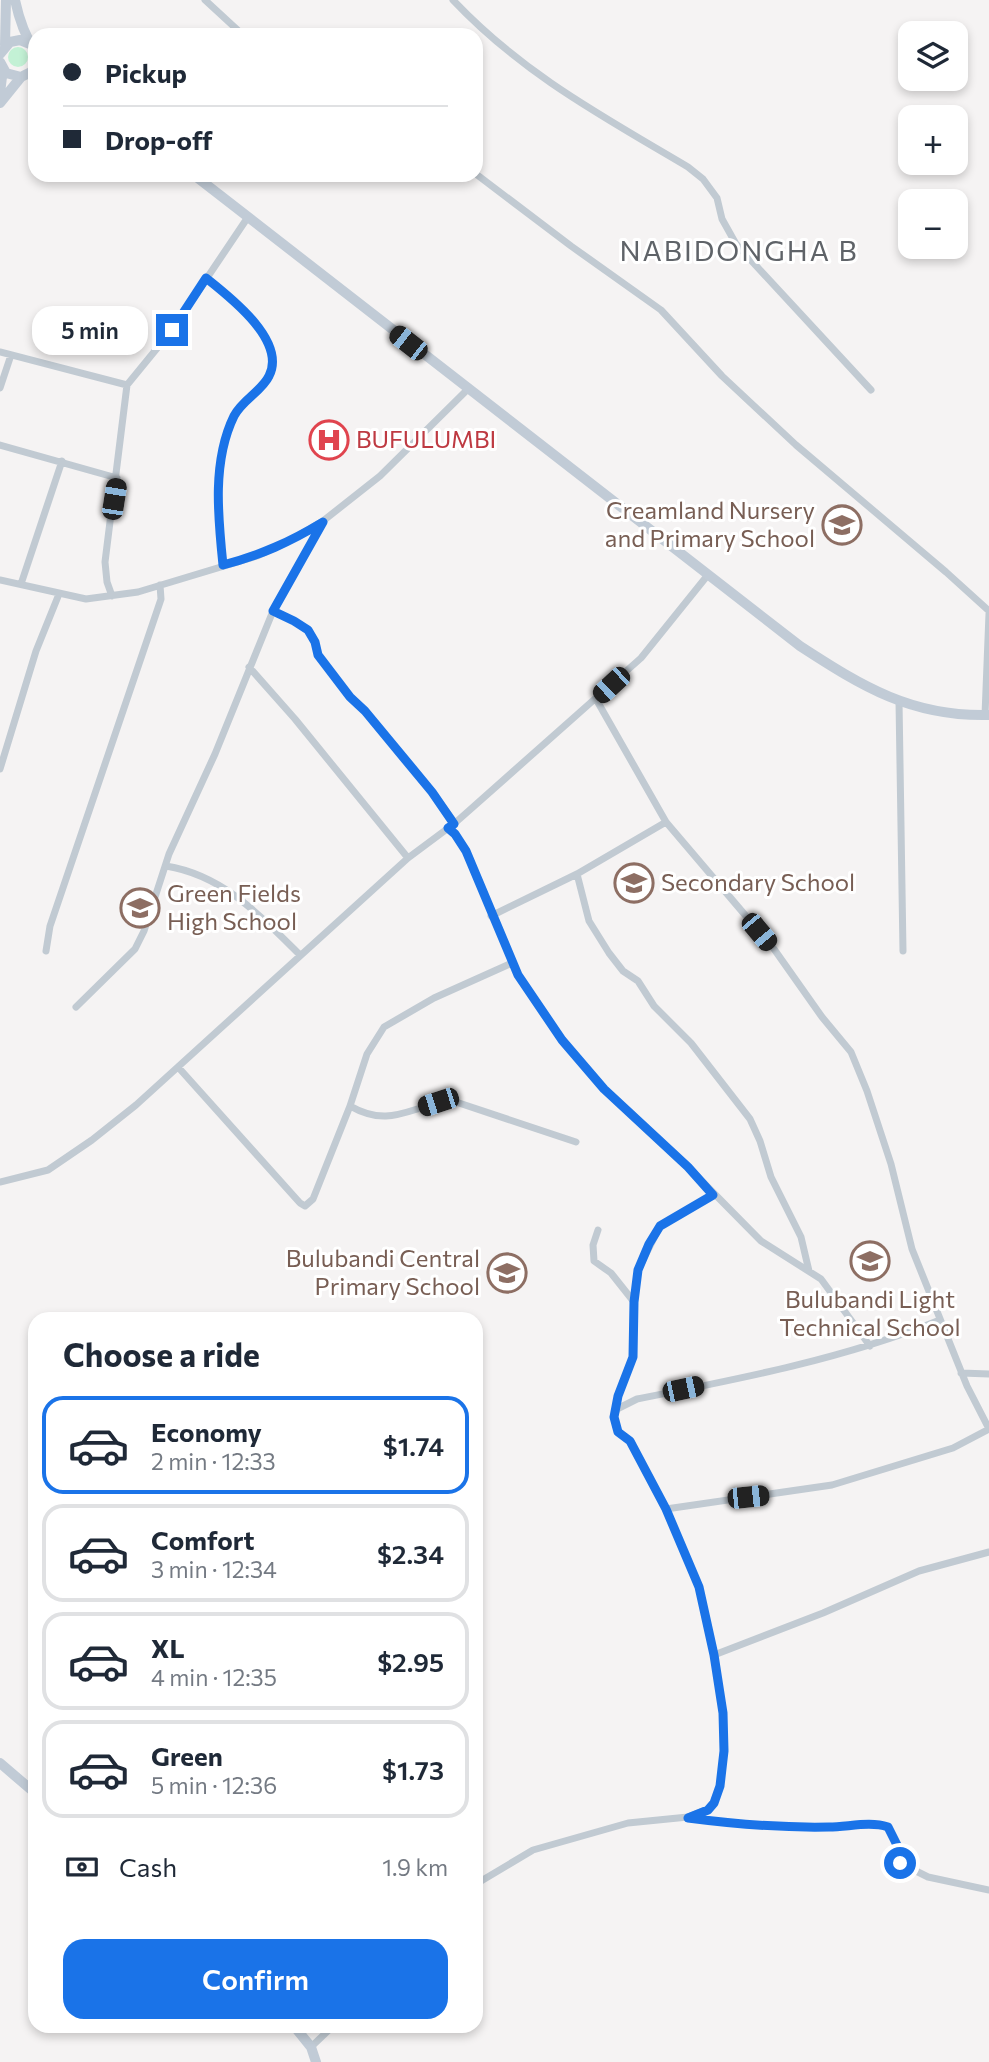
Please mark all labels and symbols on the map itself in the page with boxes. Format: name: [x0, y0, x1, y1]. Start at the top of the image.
district label: NABIDONGHA B: [619, 233, 859, 267]
callout: 5 min: [32, 306, 148, 354]
route end: [156, 314, 188, 346]
car: [385, 322, 432, 364]
hospital icon: BUFULUMBI: [308, 419, 350, 461]
place label: BUFULUMBI: [356, 424, 496, 453]
car: [101, 477, 128, 521]
place label: Creamland Nursery and Primary School: [605, 495, 815, 552]
school or university icon: Creamland Nursery and Primary School: [821, 504, 863, 546]
car: [589, 663, 634, 707]
school or university icon: Secondary School: [613, 862, 655, 904]
place label: Secondary School: [661, 867, 855, 896]
place label: Green Fields High School: [167, 878, 301, 935]
school or university icon: Green Fields High School: [119, 887, 161, 929]
car: [738, 909, 781, 955]
car: [415, 1086, 462, 1118]
school or university icon: Bulubandi Light Technical School: [849, 1240, 891, 1282]
place label: Bulubandi Central Primary School: [286, 1243, 480, 1300]
school or university icon: Bulubandi Central Primary School: [486, 1252, 528, 1294]
place label: Bulubandi Light Technical School: [779, 1284, 961, 1341]
car: [661, 1374, 706, 1404]
car: [727, 1484, 770, 1510]
route start: [884, 1847, 916, 1879]

